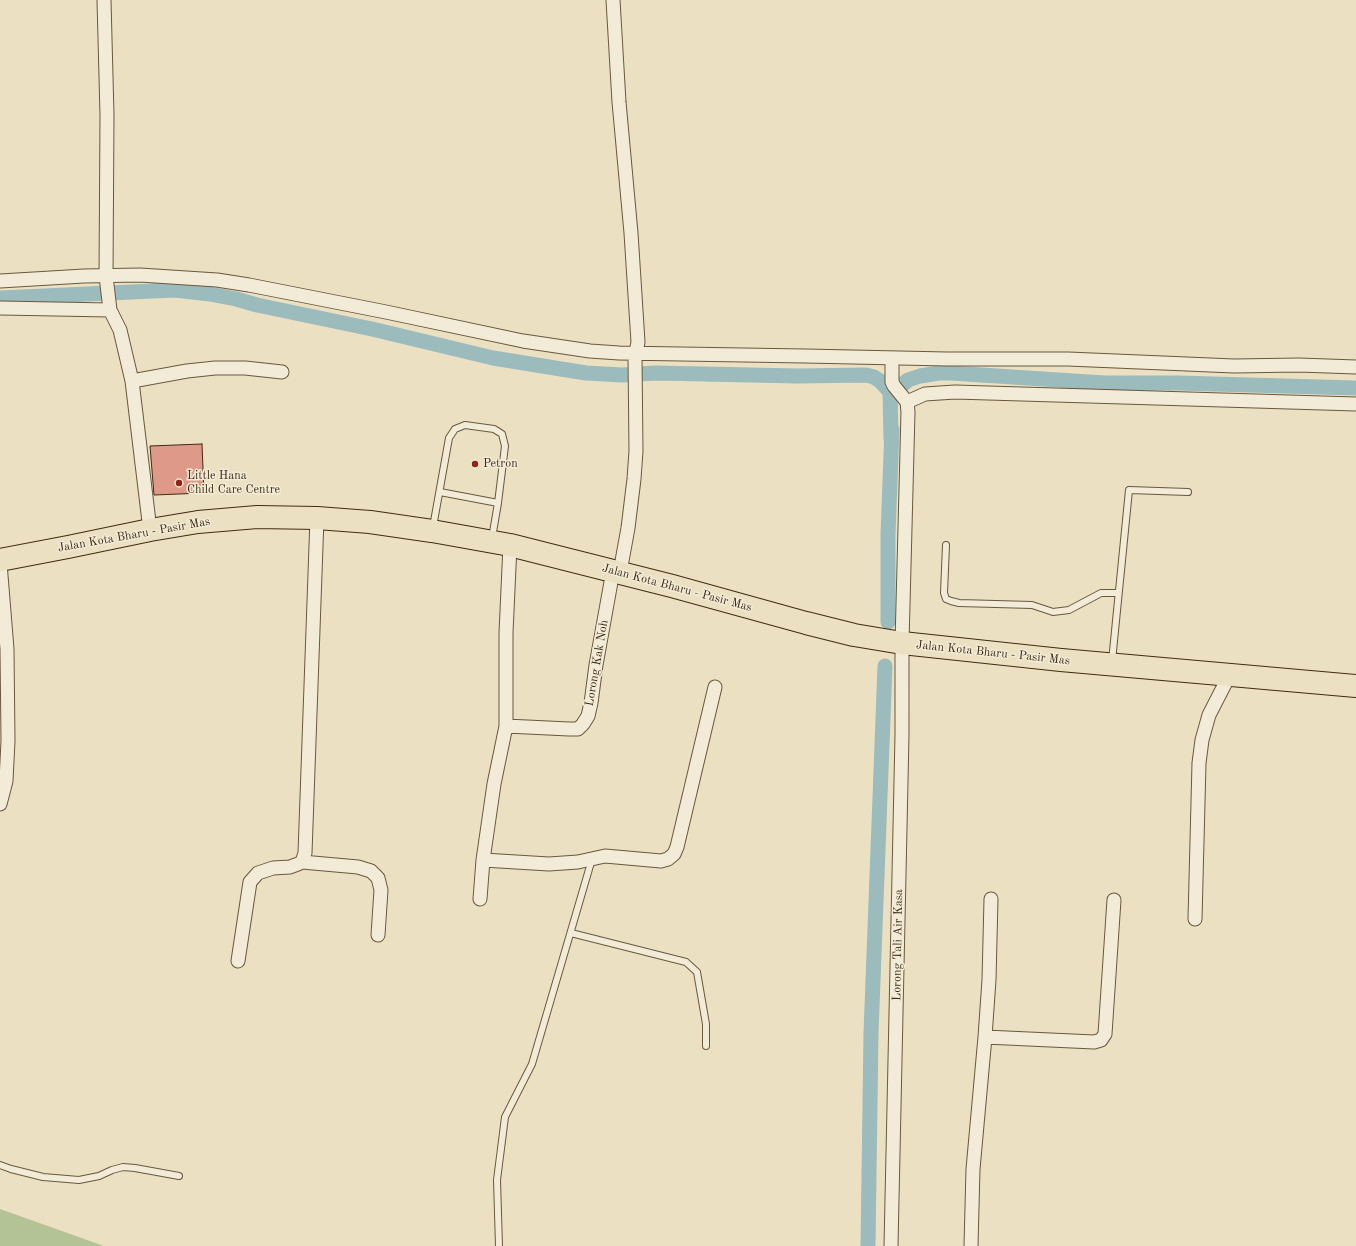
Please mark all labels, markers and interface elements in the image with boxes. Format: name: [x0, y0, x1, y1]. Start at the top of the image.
place label: Petron: [483, 457, 518, 471]
marker: Petron: [470, 459, 480, 469]
place label: Little Hana Child Care Centre: [187, 469, 280, 497]
marker: Little Hana Child Care Centre: [174, 478, 184, 488]
street label: Jalan Kota Bharu - Pasir Mas: [57, 514, 211, 556]
street label: Jalan Kota Bharu - Pasir Mas: [600, 561, 754, 615]
street label: Lorong Kak Noh: [582, 619, 612, 707]
street label: Jalan Kota Bharu - Pasir Mas: [915, 638, 1071, 668]
street label: Lorong Tali Air Kasa: [890, 889, 906, 1001]

